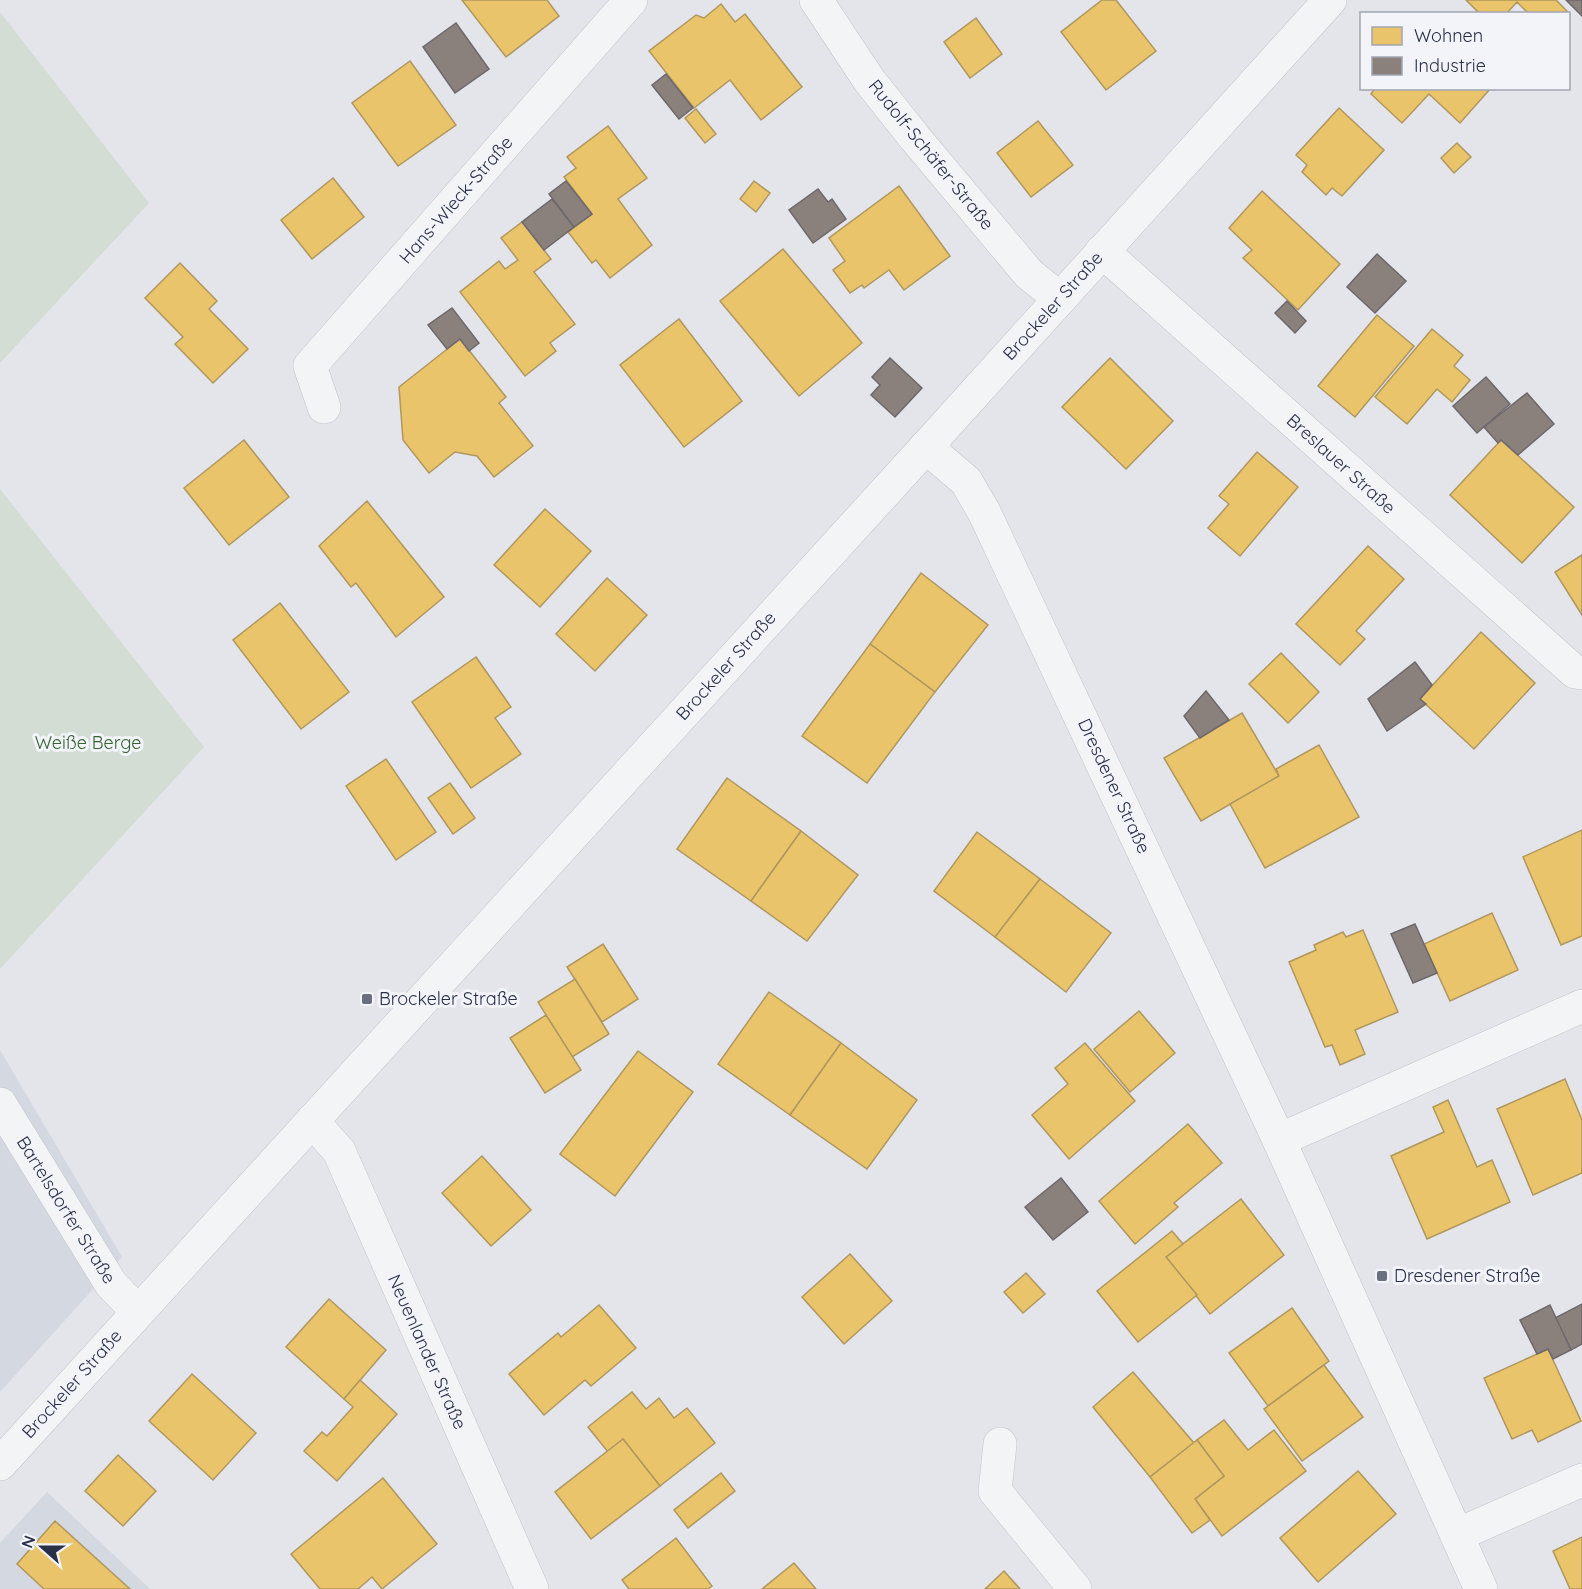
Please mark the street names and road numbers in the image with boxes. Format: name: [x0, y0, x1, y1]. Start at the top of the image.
street label: Rudolf-Schäfer-Straße: [864, 75, 999, 235]
street label: Hans-Wieck-Straße: [394, 131, 517, 268]
street label: Brockeler Straße: [998, 246, 1108, 365]
street label: Breslauer Straße: [1282, 409, 1401, 519]
street label: Brockeler Straße: [671, 606, 781, 725]
street label: Dresdener Straße: [1073, 715, 1156, 857]
street label: Bartelsdorfer Straße: [12, 1132, 121, 1288]
street label: Neuenlander Straße: [383, 1271, 472, 1433]
street label: Brockeler Straße: [17, 1324, 127, 1443]

